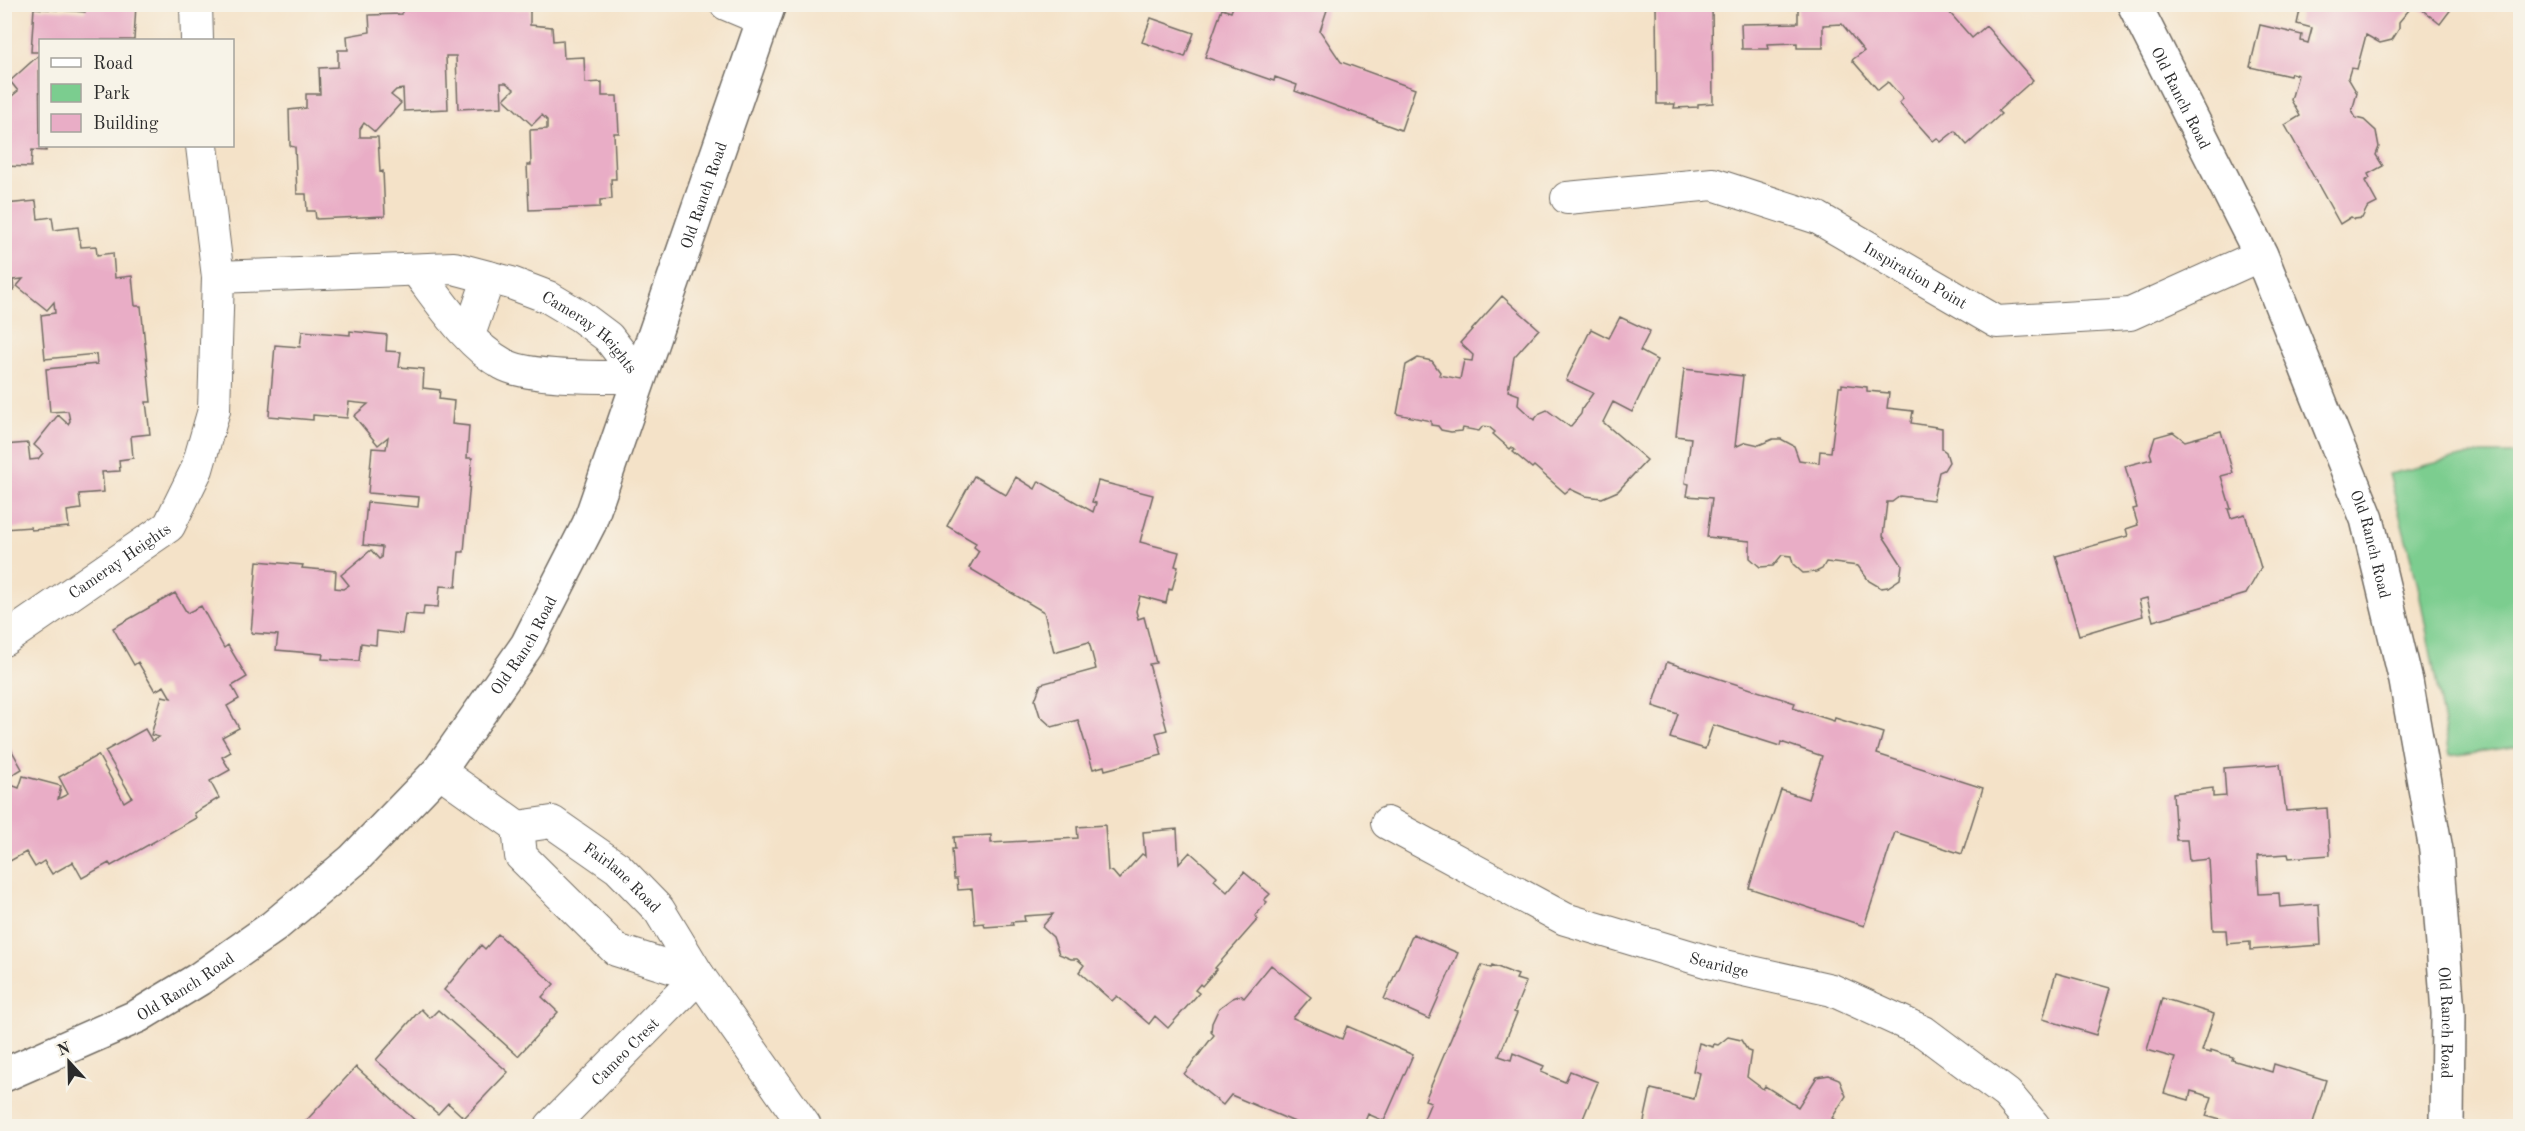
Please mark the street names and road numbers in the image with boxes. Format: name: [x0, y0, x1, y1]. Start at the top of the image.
street label: Old Ranch Road: [2147, 45, 2212, 152]
street label: Old Ranch Road: [679, 140, 731, 251]
street label: Inspiration Point: [1860, 240, 1969, 313]
street label: Cameray Heights: [538, 289, 639, 377]
street label: Old Ranch Road: [2346, 488, 2392, 600]
street label: Cameray Heights: [66, 521, 174, 603]
street label: Old Ranch Road: [489, 594, 561, 698]
street label: Fairlane Road: [580, 841, 663, 916]
street label: Old Ranch Road: [134, 951, 238, 1025]
street label: Searidge: [1687, 951, 1750, 981]
street label: Old Ranch Road: [2435, 966, 2454, 1079]
street label: Cameo Crest: [589, 1015, 663, 1090]

